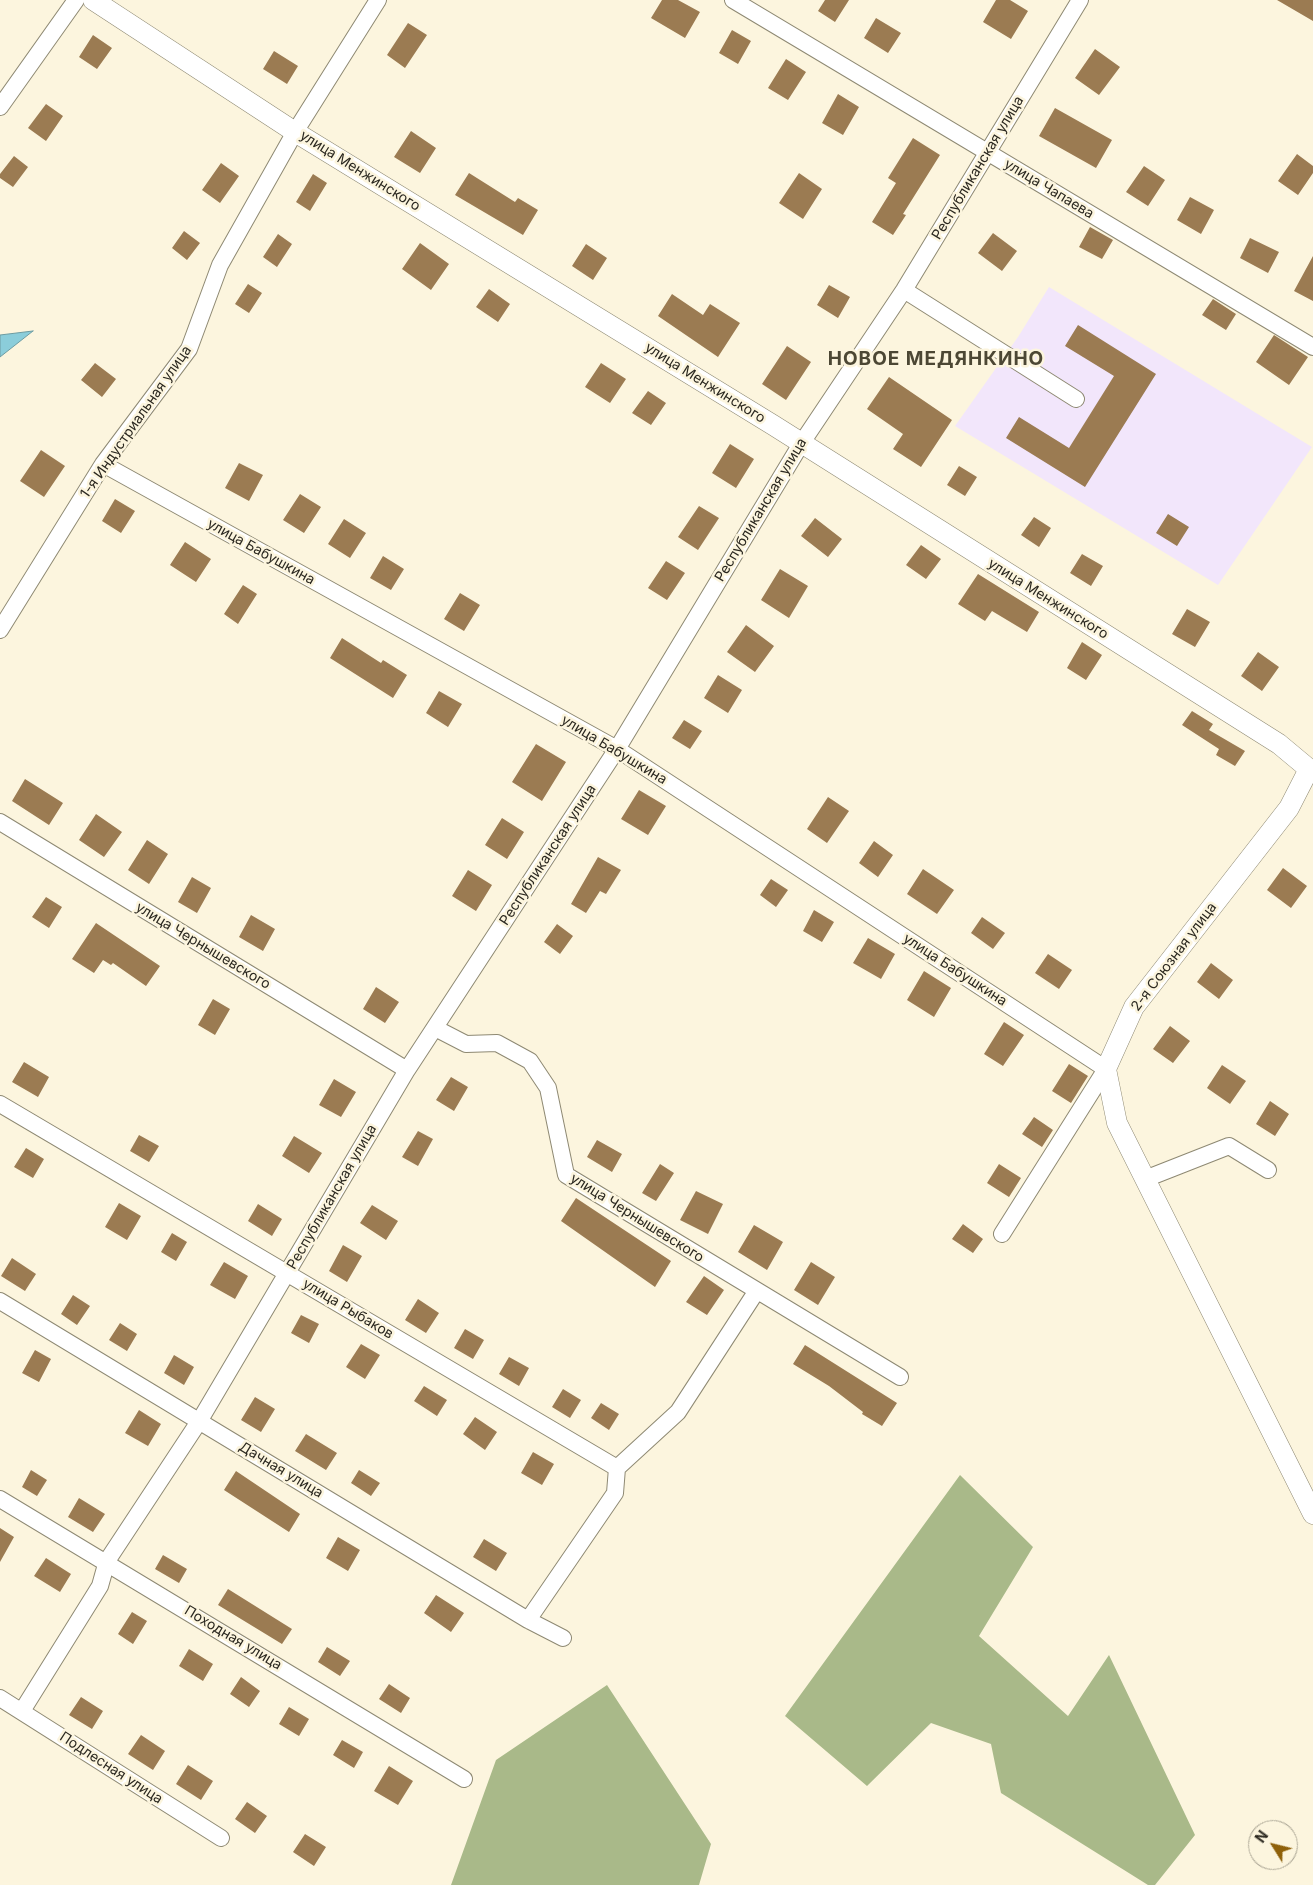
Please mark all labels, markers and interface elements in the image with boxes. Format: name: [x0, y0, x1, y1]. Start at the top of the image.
street label: Республиканская улица: [929, 93, 1027, 243]
street label: улица Менжинского: [297, 127, 423, 215]
street label: улица Чапаева: [1001, 156, 1097, 222]
street label: улица Менжинского: [642, 339, 768, 427]
street label: 1-я Индустриальная улица: [77, 343, 195, 501]
district label: НОВОЕ МЕДЯНКИНО: [826, 348, 1046, 370]
street label: Республиканская улица: [712, 435, 810, 585]
street label: улица Бабушкина: [204, 515, 318, 589]
street label: улица Менжинского: [985, 555, 1111, 643]
street label: улица Бабушкина: [558, 712, 670, 788]
street label: Республиканская улица: [496, 782, 600, 928]
street label: улица Чернышевского: [133, 899, 273, 993]
street label: 2-я Союзная улица: [1128, 899, 1220, 1015]
street label: улица Бабушкина: [900, 930, 1010, 1010]
street label: Республиканская улица: [284, 1122, 380, 1272]
street label: улица Чернышевского: [567, 1170, 707, 1266]
street label: улица Рыбаков: [300, 1275, 396, 1343]
street label: Дачная улица: [236, 1438, 326, 1502]
street label: Походная улица: [181, 1602, 285, 1674]
street label: Подлесная улица: [56, 1728, 166, 1808]
north arrow: [1248, 1820, 1298, 1870]
text: N: [1251, 1827, 1271, 1846]

